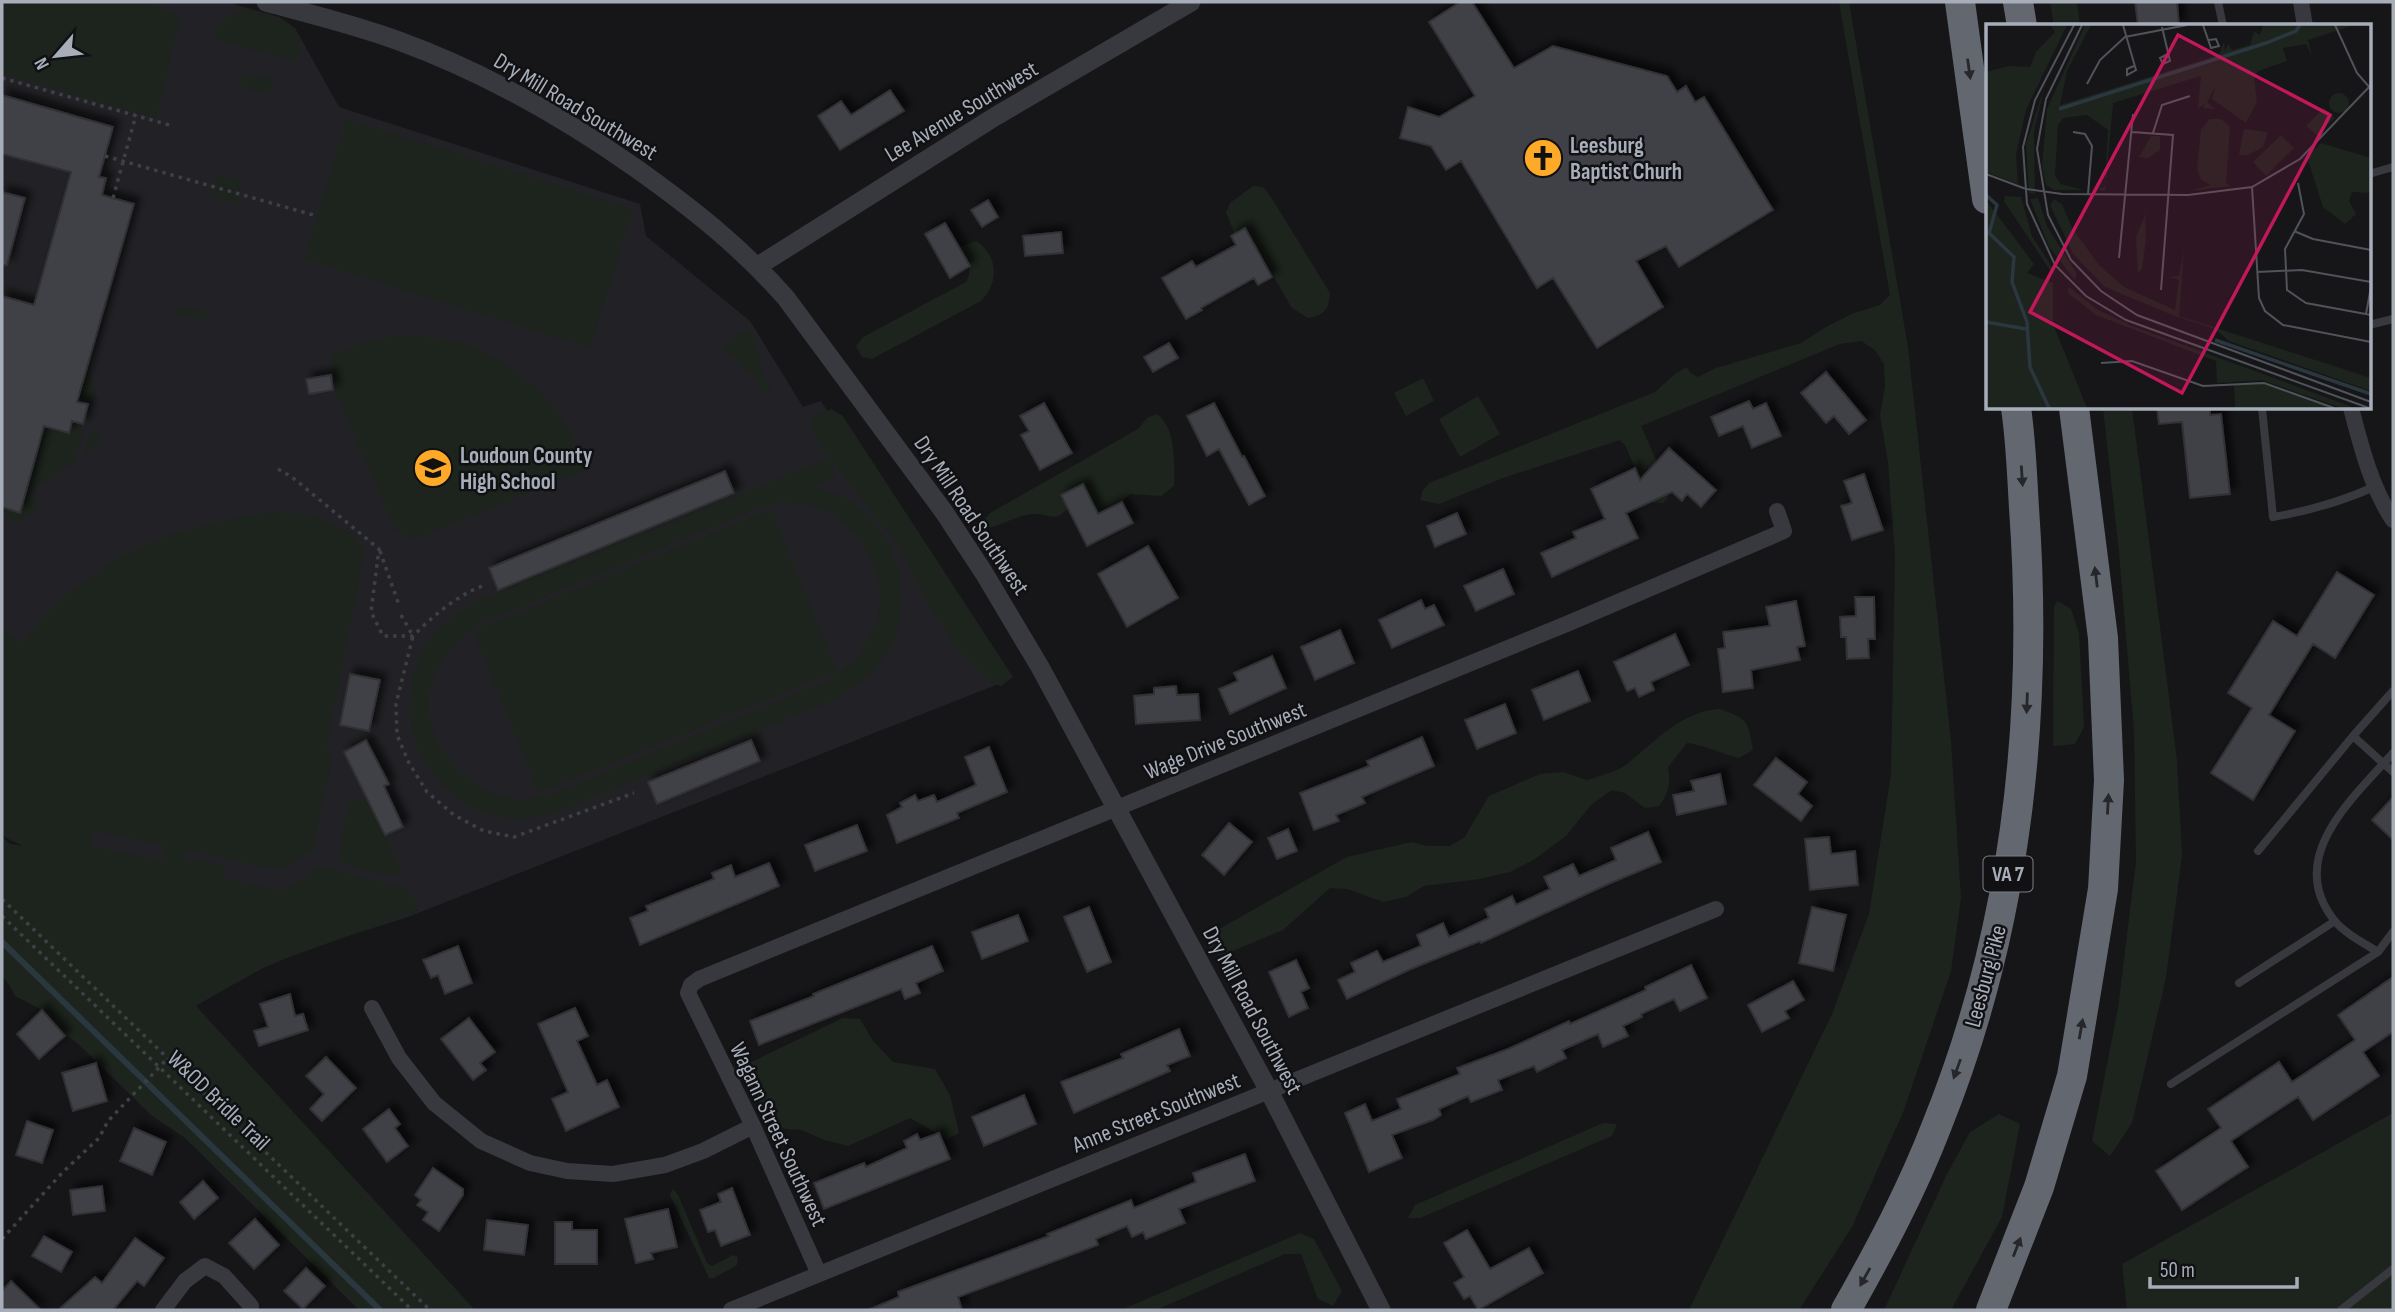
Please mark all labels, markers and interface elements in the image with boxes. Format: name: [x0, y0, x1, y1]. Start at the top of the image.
north arrow: [21, 21, 91, 91]
inset map: [1986, 24, 2370, 410]
street label: Dry Mill Road Southwest: [489, 47, 662, 167]
text: N: [30, 53, 55, 73]
street label: Lee Avenue Southwest: [880, 55, 1043, 169]
one-way arrow: [1964, 58, 1975, 80]
place label: Leesburg Baptist Churh: [1570, 132, 1682, 186]
church icon: Leesburg Baptist Churh: [1522, 137, 1564, 179]
street label: Dry Mill Road Southwest: [908, 431, 1035, 600]
place label: Loudoun County High School: [460, 442, 593, 496]
school or university icon: Loudoun County High School: [412, 447, 454, 489]
one-way arrow: [2017, 465, 2028, 487]
one-way arrow: [2090, 566, 2101, 588]
one-way arrow: [2022, 692, 2033, 714]
street label: Wage Drive Southwest: [1140, 696, 1310, 786]
one-way arrow: [2103, 792, 2114, 814]
road number: VA 7: [1983, 856, 2032, 892]
street label: Dry Mill Road Southwest: [1196, 922, 1308, 1099]
street label: Leesburg Pike: [1959, 922, 2013, 1030]
one-way arrow: [2076, 1018, 2087, 1040]
street label: Wagann Street Southwest: [723, 1038, 833, 1231]
street label: W&OD Bridle Trail: [161, 1045, 276, 1157]
one-way arrow: [1951, 1059, 1962, 1080]
street label: Anne Street Southwest: [1068, 1067, 1244, 1160]
one-way arrow: [2012, 1237, 2023, 1258]
scale bar: [2150, 1246, 2297, 1290]
text: 50 m: [2160, 1258, 2195, 1283]
one-way arrow: [1859, 1267, 1871, 1287]

